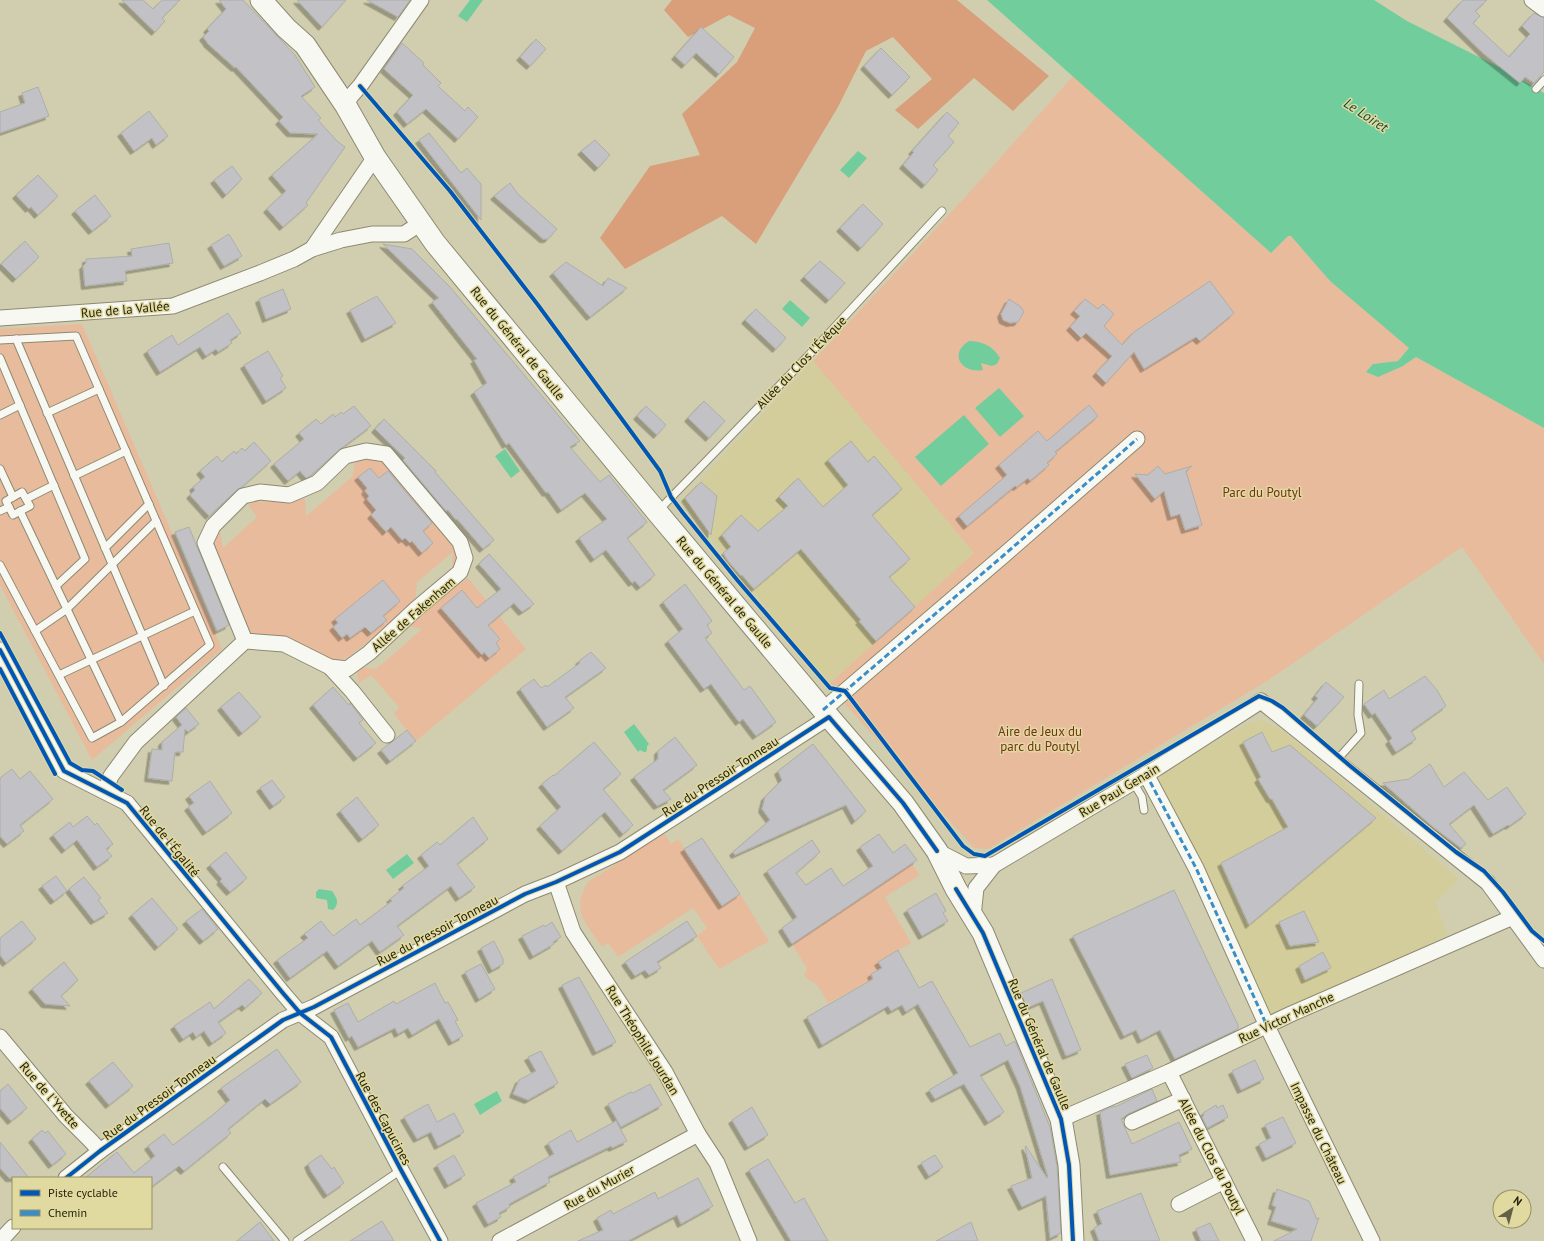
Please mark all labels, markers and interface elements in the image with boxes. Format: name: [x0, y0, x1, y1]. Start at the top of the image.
water label: Le Loiret: [1340, 94, 1392, 136]
street label: Rue du Général de Gaulle: [467, 283, 569, 404]
street label: Rue de la Vallée: [80, 297, 170, 322]
street label: Allée du Clos l'Évêque: [752, 312, 850, 413]
park label: Parc du Poutyl: [1222, 484, 1302, 501]
street label: Rue du Général de Gaulle: [673, 533, 777, 652]
street label: Allée de Fakenham: [368, 573, 459, 656]
park label: Aire de Jeux du parc du Poutyl: [998, 723, 1082, 755]
street label: Rue du Pressoir Tonneau: [659, 732, 782, 820]
street label: Rue Paul Genain: [1076, 760, 1163, 821]
street label: Rue de l'Égalité: [136, 802, 204, 880]
street label: Rue du Pressoir Tonneau: [373, 891, 501, 970]
street label: Rue du Général de Gaulle: [1004, 976, 1075, 1113]
street label: Rue Théophile Jourdan: [602, 982, 683, 1098]
street label: Rue Victor Manche: [1236, 988, 1337, 1047]
street label: Rue du Pressoir Tonneau: [99, 1051, 219, 1144]
street label: Rue de l'Yvette: [16, 1058, 83, 1132]
street label: Rue des Capucines: [352, 1069, 415, 1168]
street label: Impasse du Château: [1286, 1079, 1351, 1187]
street label: Allée du Clos du Poutyl: [1175, 1095, 1248, 1218]
street label: Rue du Murier: [561, 1161, 638, 1214]
legend: [12, 1177, 152, 1229]
text: Piste cyclable: [48, 1185, 118, 1200]
north arrow: [1492, 1189, 1532, 1229]
text: N: [1511, 1193, 1525, 1209]
text: Chemin: [48, 1205, 87, 1220]

